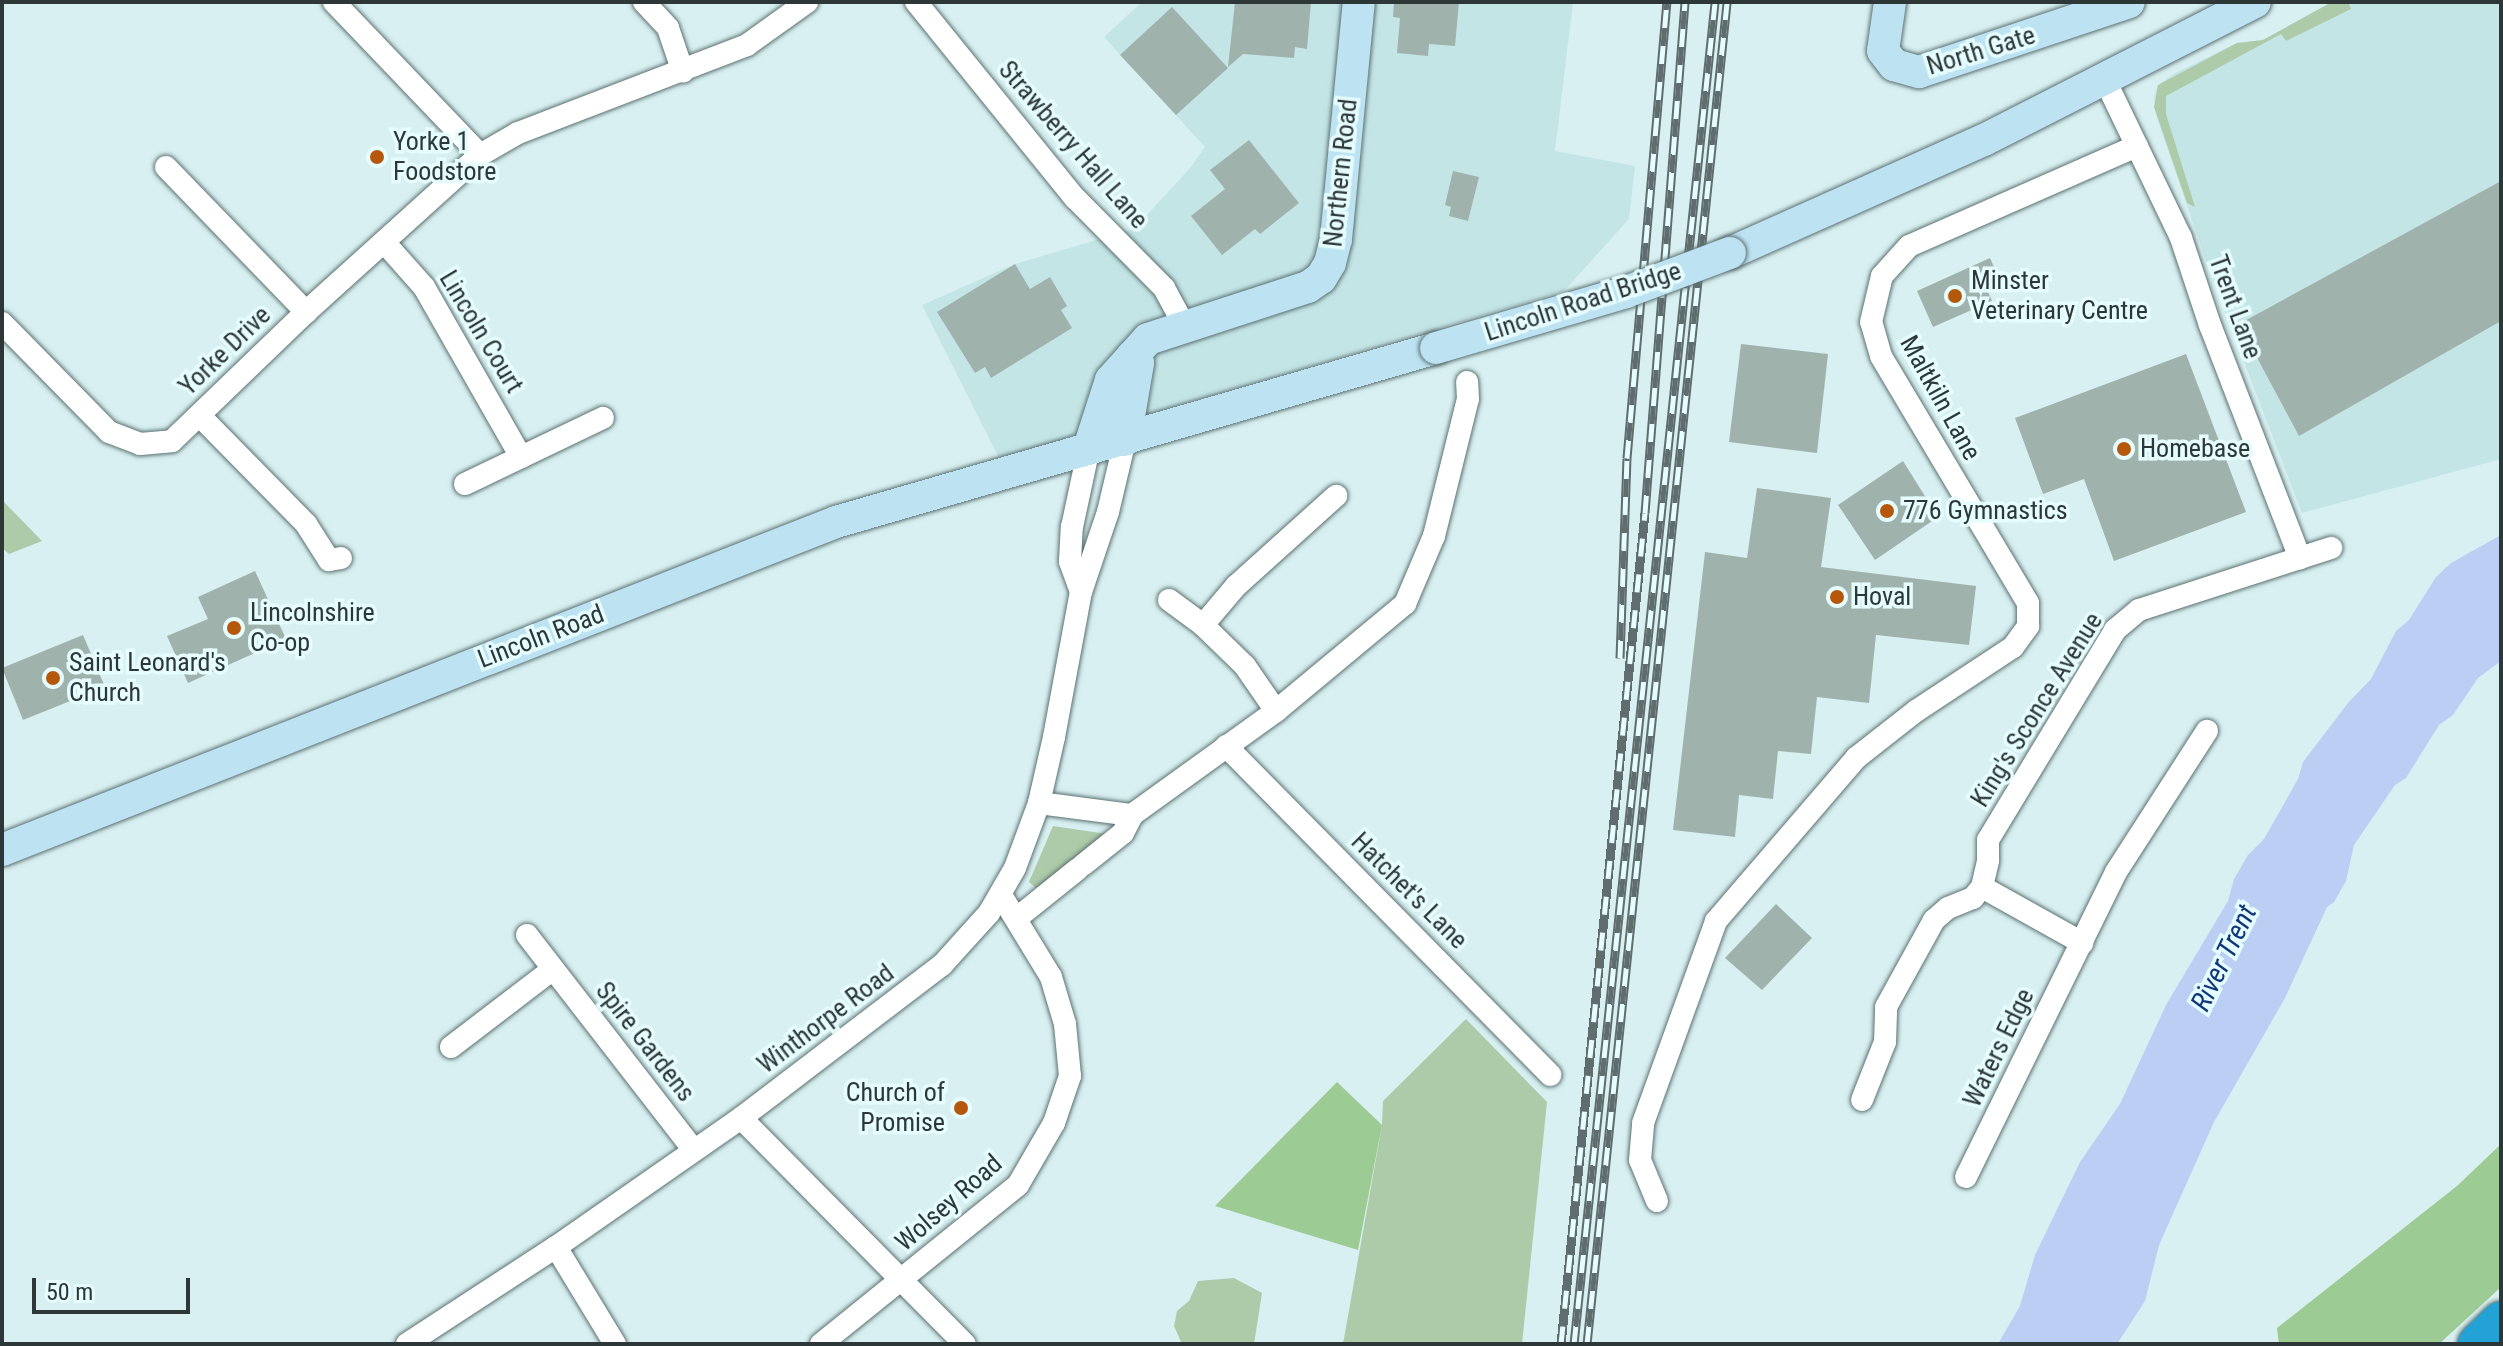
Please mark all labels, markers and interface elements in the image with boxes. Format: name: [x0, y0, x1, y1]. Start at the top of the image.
street label: North Gate: [1923, 20, 2039, 82]
street label: Strawberry Hall Lane: [992, 55, 1154, 235]
street label: Northern Road: [1318, 97, 1364, 249]
place label: Yorke 1 Foodstore: [393, 126, 496, 188]
marker: Yorke 1 Foodstore: [368, 148, 386, 166]
street label: Trent Lane: [2202, 251, 2268, 363]
street label: Lincoln Road Bridge: [1481, 256, 1685, 348]
street label: Lincoln Court: [432, 265, 530, 399]
place label: Minster Veterinary Centre: [1971, 265, 2148, 326]
marker: Minster Veterinary Centre: [1946, 287, 1964, 305]
street label: Yorke Drive: [173, 300, 277, 402]
street label: Maltkiln Lane: [1893, 330, 1987, 466]
place label: Homebase: [2140, 433, 2250, 465]
marker: Homebase: [2115, 440, 2133, 458]
place label: 776 Gymnastics: [1903, 495, 2068, 527]
marker: 776 Gymnastics: [1878, 502, 1896, 520]
place label: Hoval: [1853, 581, 1911, 613]
marker: Hoval: [1828, 588, 1846, 606]
place label: Lincolnshire Co-op: [250, 597, 375, 658]
street label: Lincoln Road: [473, 599, 609, 675]
street label: King's Sconce Avenue: [1965, 607, 2109, 813]
marker: Lincolnshire Co-op: [225, 619, 243, 637]
place label: Saint Leonard's Church: [69, 647, 226, 708]
marker: Saint Leonard's Church: [44, 669, 62, 687]
street label: Hatchet's Lane: [1344, 826, 1474, 956]
water label: River Trent: [2184, 899, 2264, 1017]
street label: Winthorpe Road: [752, 958, 900, 1080]
street label: Spire Gardens: [589, 976, 701, 1108]
street label: Waters Edge: [1957, 984, 2041, 1112]
place label: Church of Promise: [846, 1077, 945, 1138]
marker: Church of Promise: [952, 1099, 970, 1117]
street label: Wolsey Road: [889, 1148, 1009, 1258]
scale bar: [36, 1262, 194, 1312]
text: 50 m: [46, 1278, 93, 1306]

